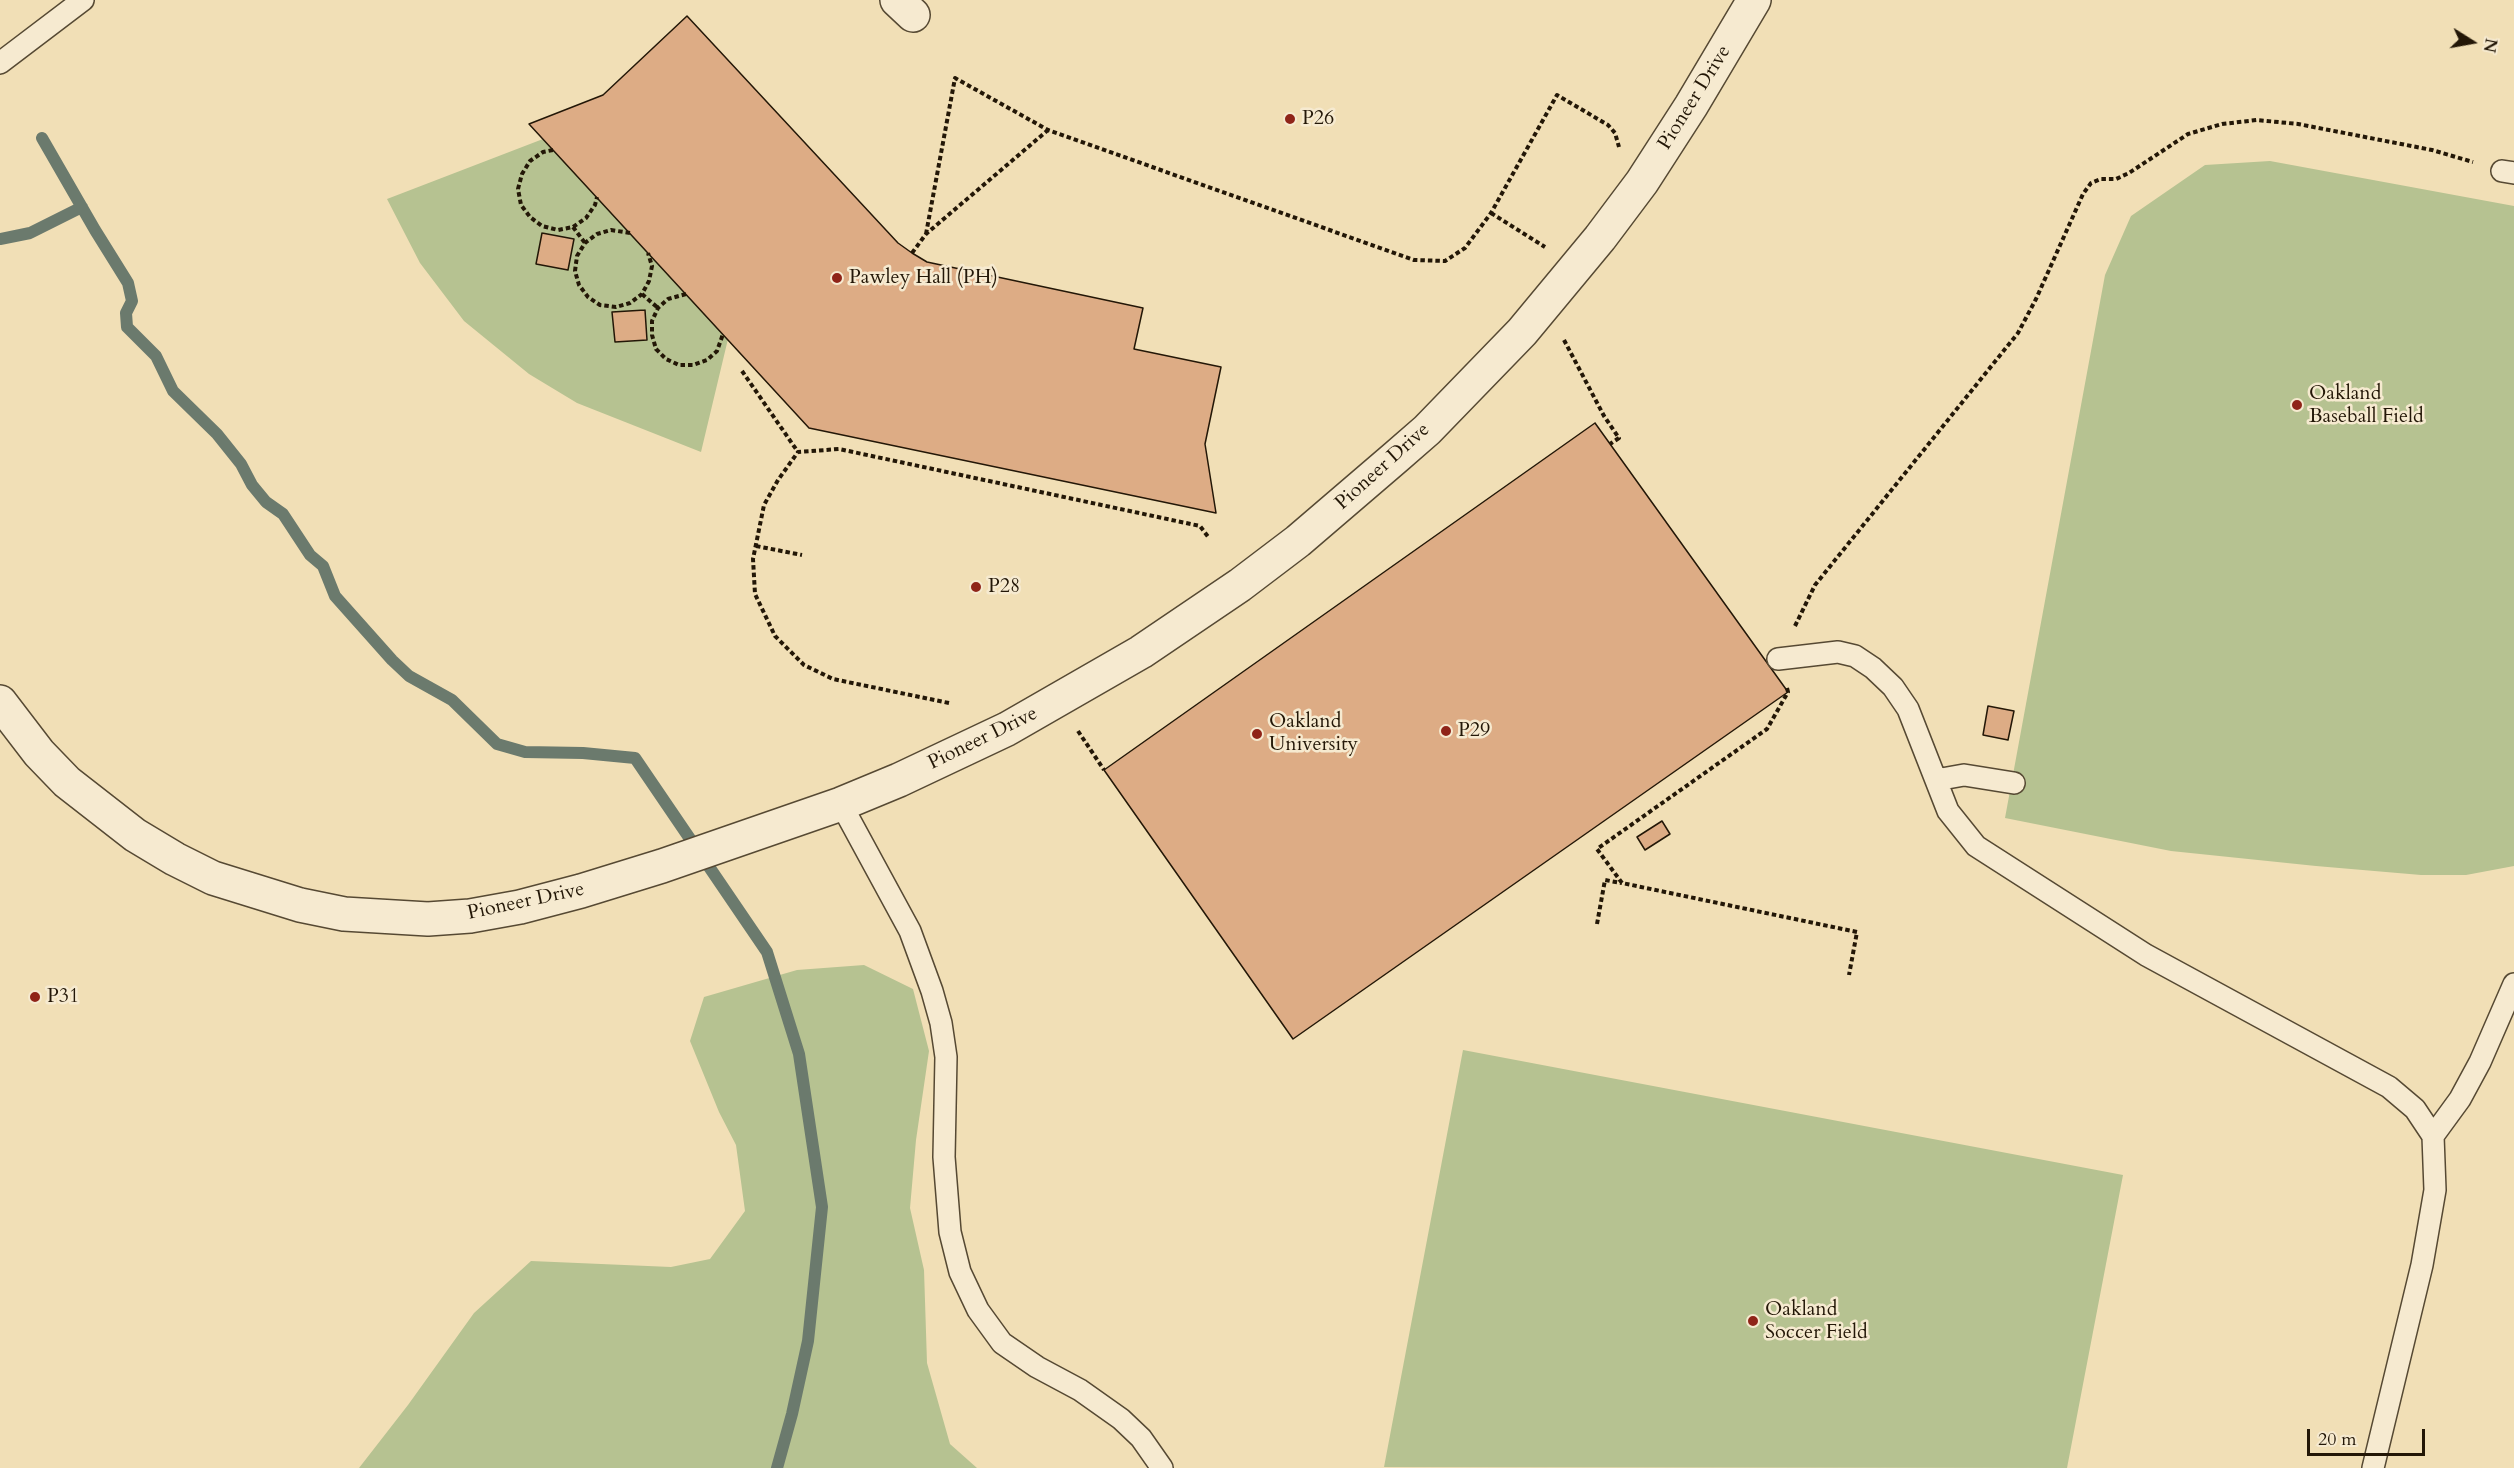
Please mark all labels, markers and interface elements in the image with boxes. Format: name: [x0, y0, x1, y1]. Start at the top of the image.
north arrow: [2442, 12, 2502, 72]
text: N: [2478, 37, 2502, 54]
street label: Pioneer Drive: [1653, 41, 1737, 155]
place label: P26: [1302, 107, 1334, 131]
marker: P26: [1283, 112, 1297, 126]
place label: Pawley Hall (PH): [849, 266, 998, 290]
marker: Pawley Hall (PH): [830, 271, 844, 285]
place label: Oakland Baseball Field: [2309, 382, 2424, 429]
marker: Oakland Baseball Field: [2290, 398, 2304, 412]
street label: Pioneer Drive: [1331, 418, 1435, 516]
place label: P28: [988, 575, 1020, 599]
marker: P28: [969, 580, 983, 594]
street label: Pioneer Drive: [924, 702, 1042, 776]
place label: Oakland University: [1269, 710, 1358, 757]
place label: P29: [1458, 719, 1490, 743]
marker: P29: [1439, 724, 1453, 738]
marker: Oakland University: [1250, 727, 1264, 741]
street label: Pioneer Drive: [465, 878, 587, 926]
place label: P31: [47, 985, 79, 1009]
marker: P31: [28, 990, 42, 1004]
place label: Oakland Soccer Field: [1765, 1298, 1868, 1345]
marker: Oakland Soccer Field: [1746, 1314, 1760, 1328]
scale bar: [2310, 1417, 2428, 1455]
text: 20 m: [2318, 1427, 2357, 1452]

